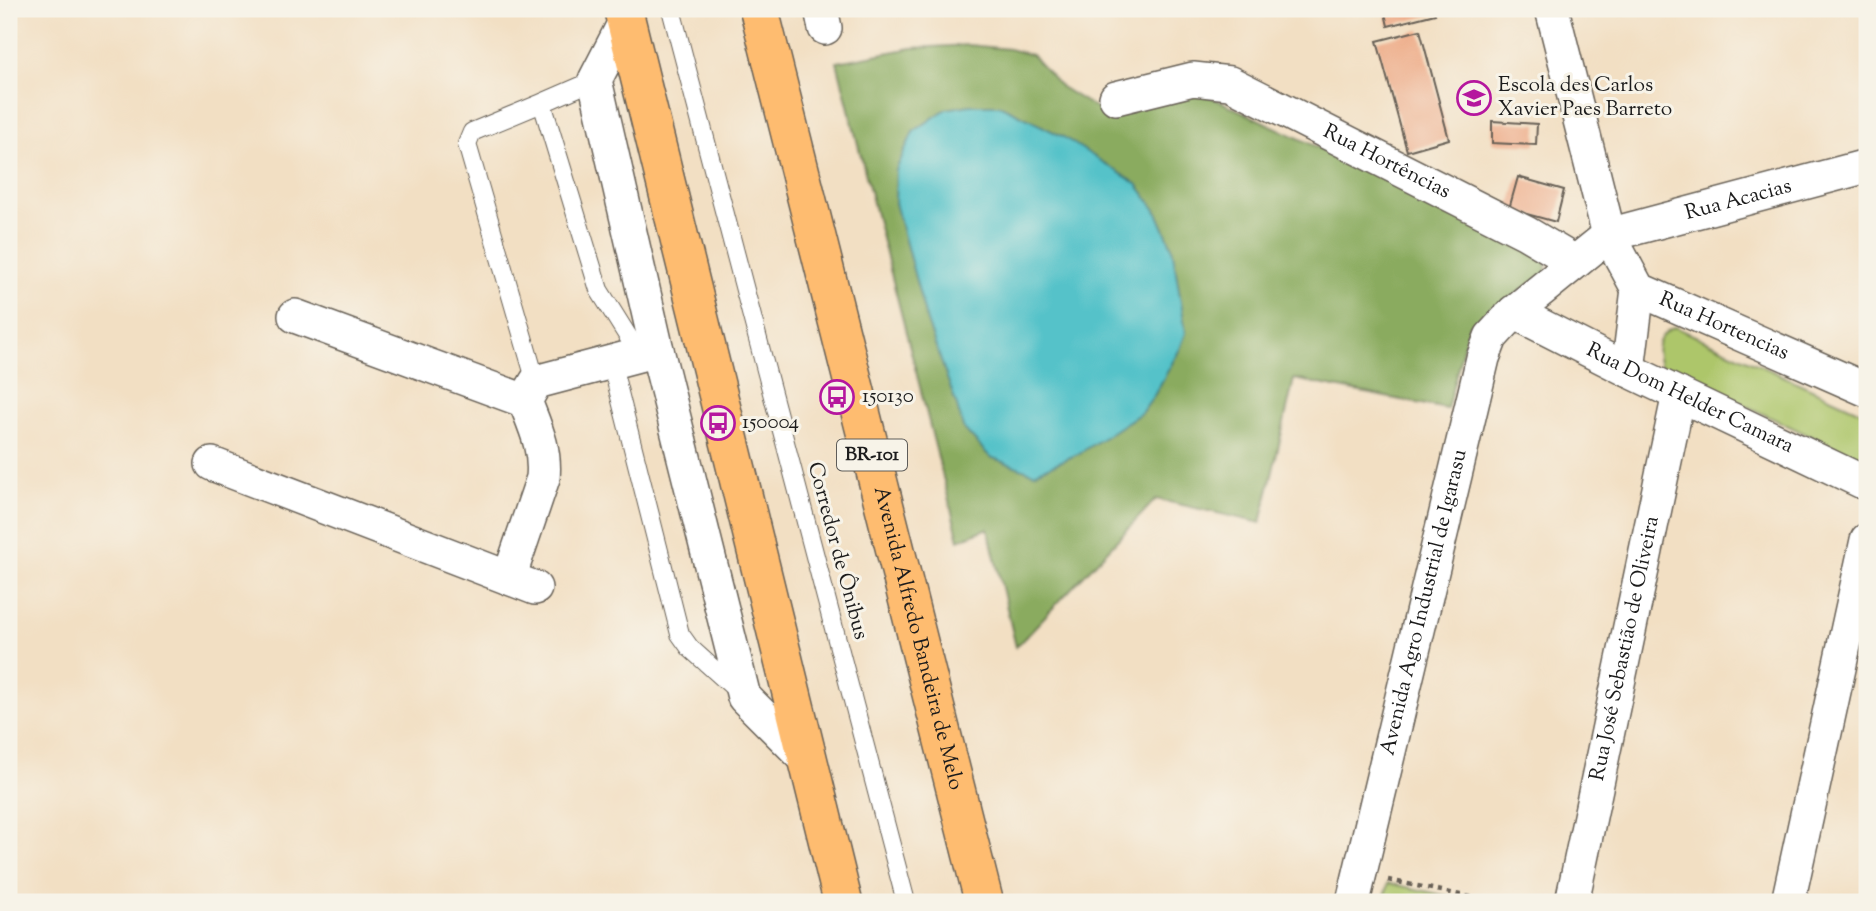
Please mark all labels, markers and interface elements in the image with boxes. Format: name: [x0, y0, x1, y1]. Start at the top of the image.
place label: Escola des Carlos Xavier Paes Barreto: [1498, 71, 1672, 125]
school or university icon: Escola des Carlos Xavier Paes Barreto: [1455, 79, 1493, 117]
street label: Rua Hortências: [1318, 117, 1455, 207]
street label: Rua Acacias: [1682, 172, 1795, 229]
street label: Rua Hortencias: [1654, 285, 1793, 369]
street label: Rua Dom Helder Camara: [1581, 336, 1799, 462]
bus stop icon: 150130: [818, 378, 856, 416]
place label: 150130: [862, 382, 914, 412]
bus stop icon: 150004: [699, 404, 737, 442]
place label: 150004: [742, 408, 799, 438]
road number: BR-101: [837, 440, 907, 470]
street label: Avenida Agro Industrial de Igarasu: [1374, 446, 1476, 759]
street label: Corredor de Ônibus: [799, 459, 875, 643]
street label: Avenida Alfredo Bandeira de Melo: [865, 483, 970, 793]
street label: Rua José Sebastião de Oliveira: [1583, 513, 1668, 784]

